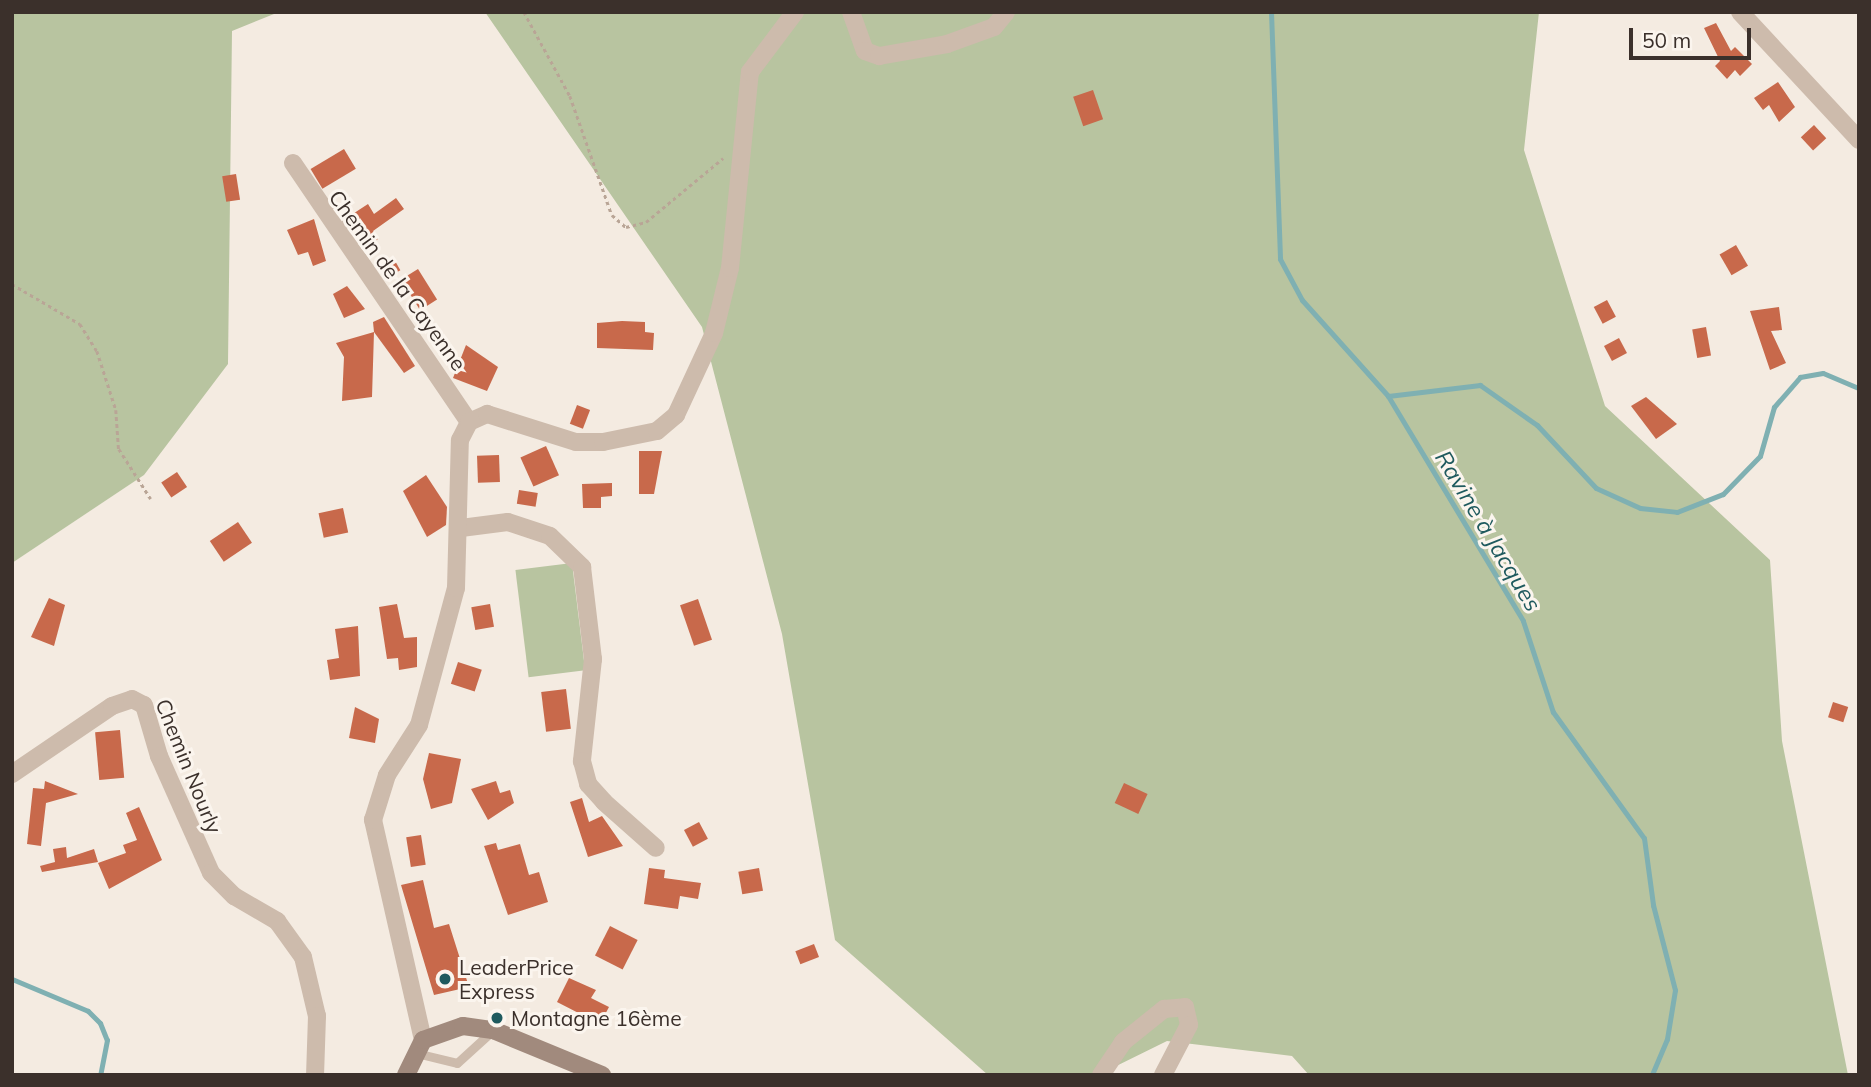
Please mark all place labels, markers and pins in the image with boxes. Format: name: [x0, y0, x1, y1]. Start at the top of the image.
place label: LeaderPrice Express: [459, 954, 574, 1004]
marker: LeaderPrice Express: [437, 971, 453, 987]
place label: Montagne 16ème: [511, 1005, 682, 1031]
marker: Montagne 16ème: [489, 1010, 505, 1026]

